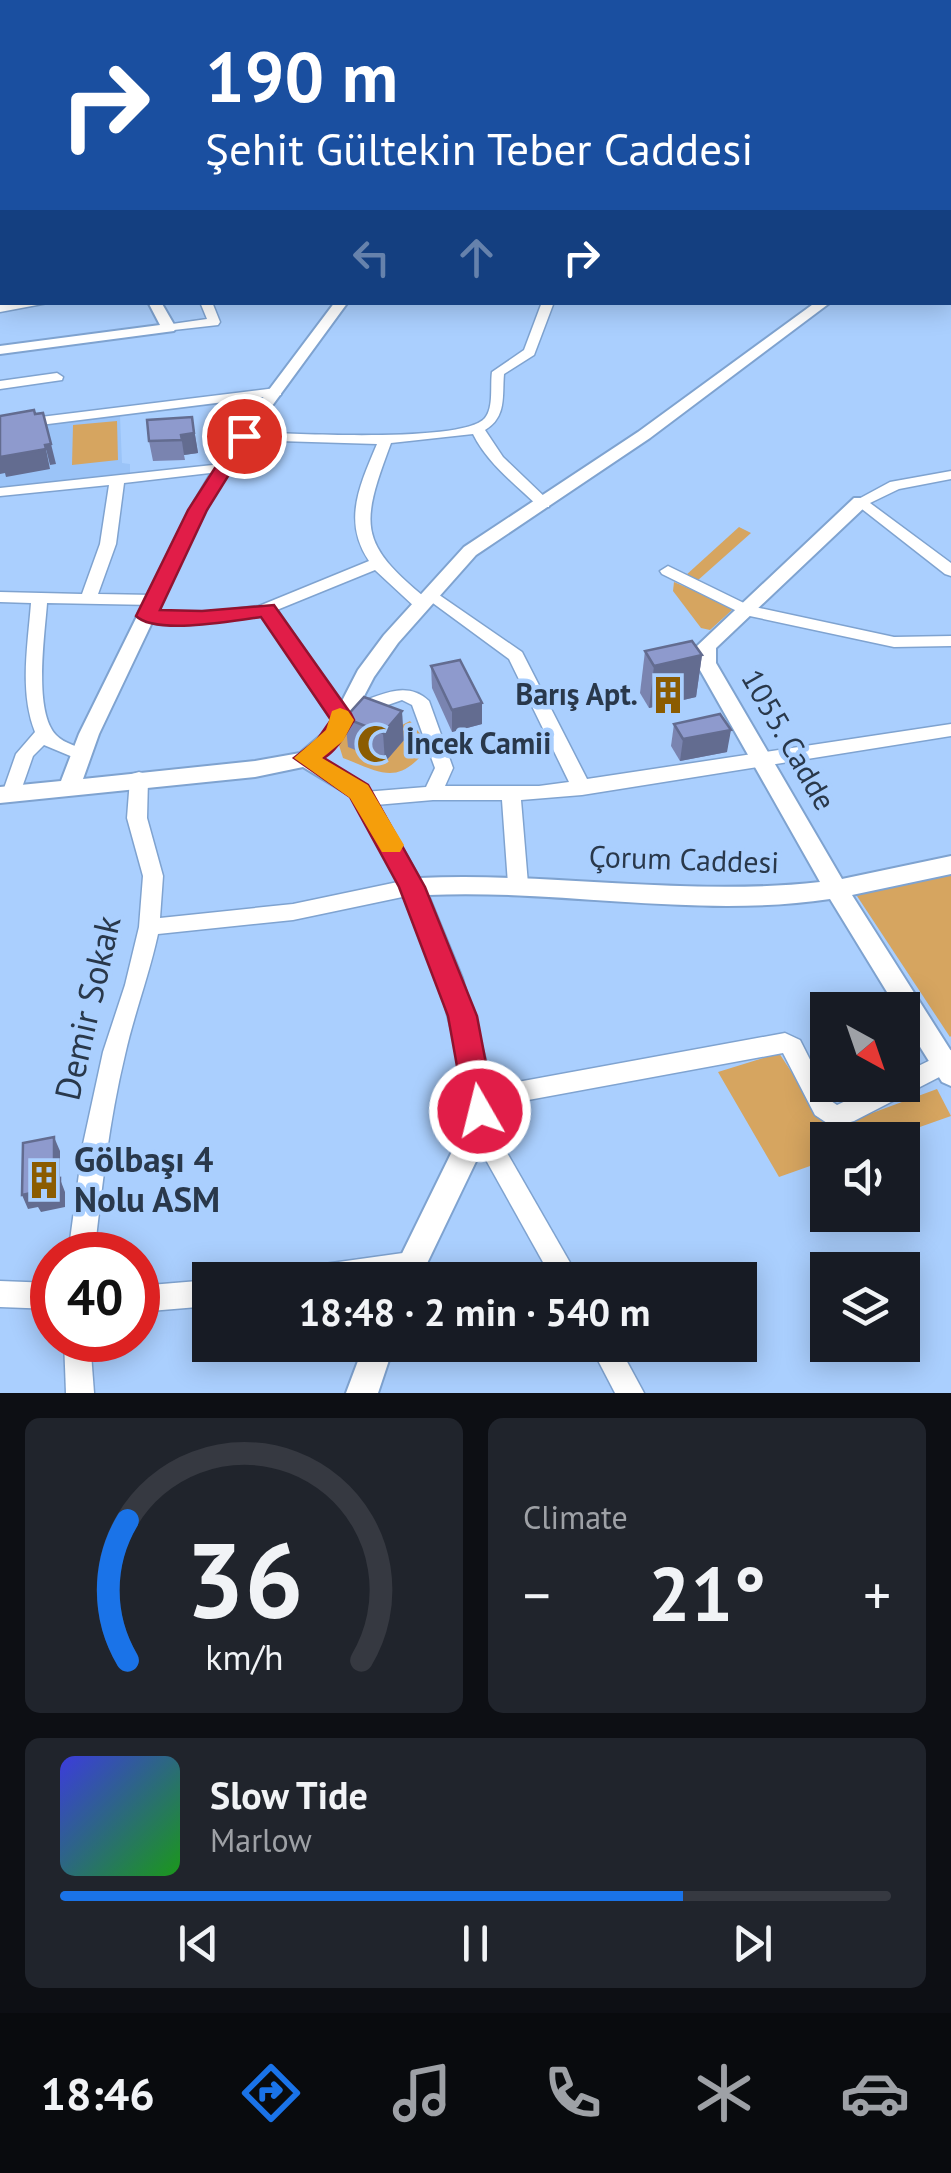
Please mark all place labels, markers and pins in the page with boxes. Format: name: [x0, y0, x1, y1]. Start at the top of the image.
pin: [202, 394, 287, 479]
place label: Barış Apt.: [516, 674, 638, 713]
building icon: Barış Apt.: [647, 674, 689, 716]
mosque icon: İncek Camii: [355, 723, 397, 765]
place label: İncek Camii: [406, 723, 551, 762]
place label: Gölbaşı 4 Nolu ASM: [74, 1136, 220, 1222]
building icon: Gölbaşı 4 Nolu ASM: [23, 1159, 65, 1201]

